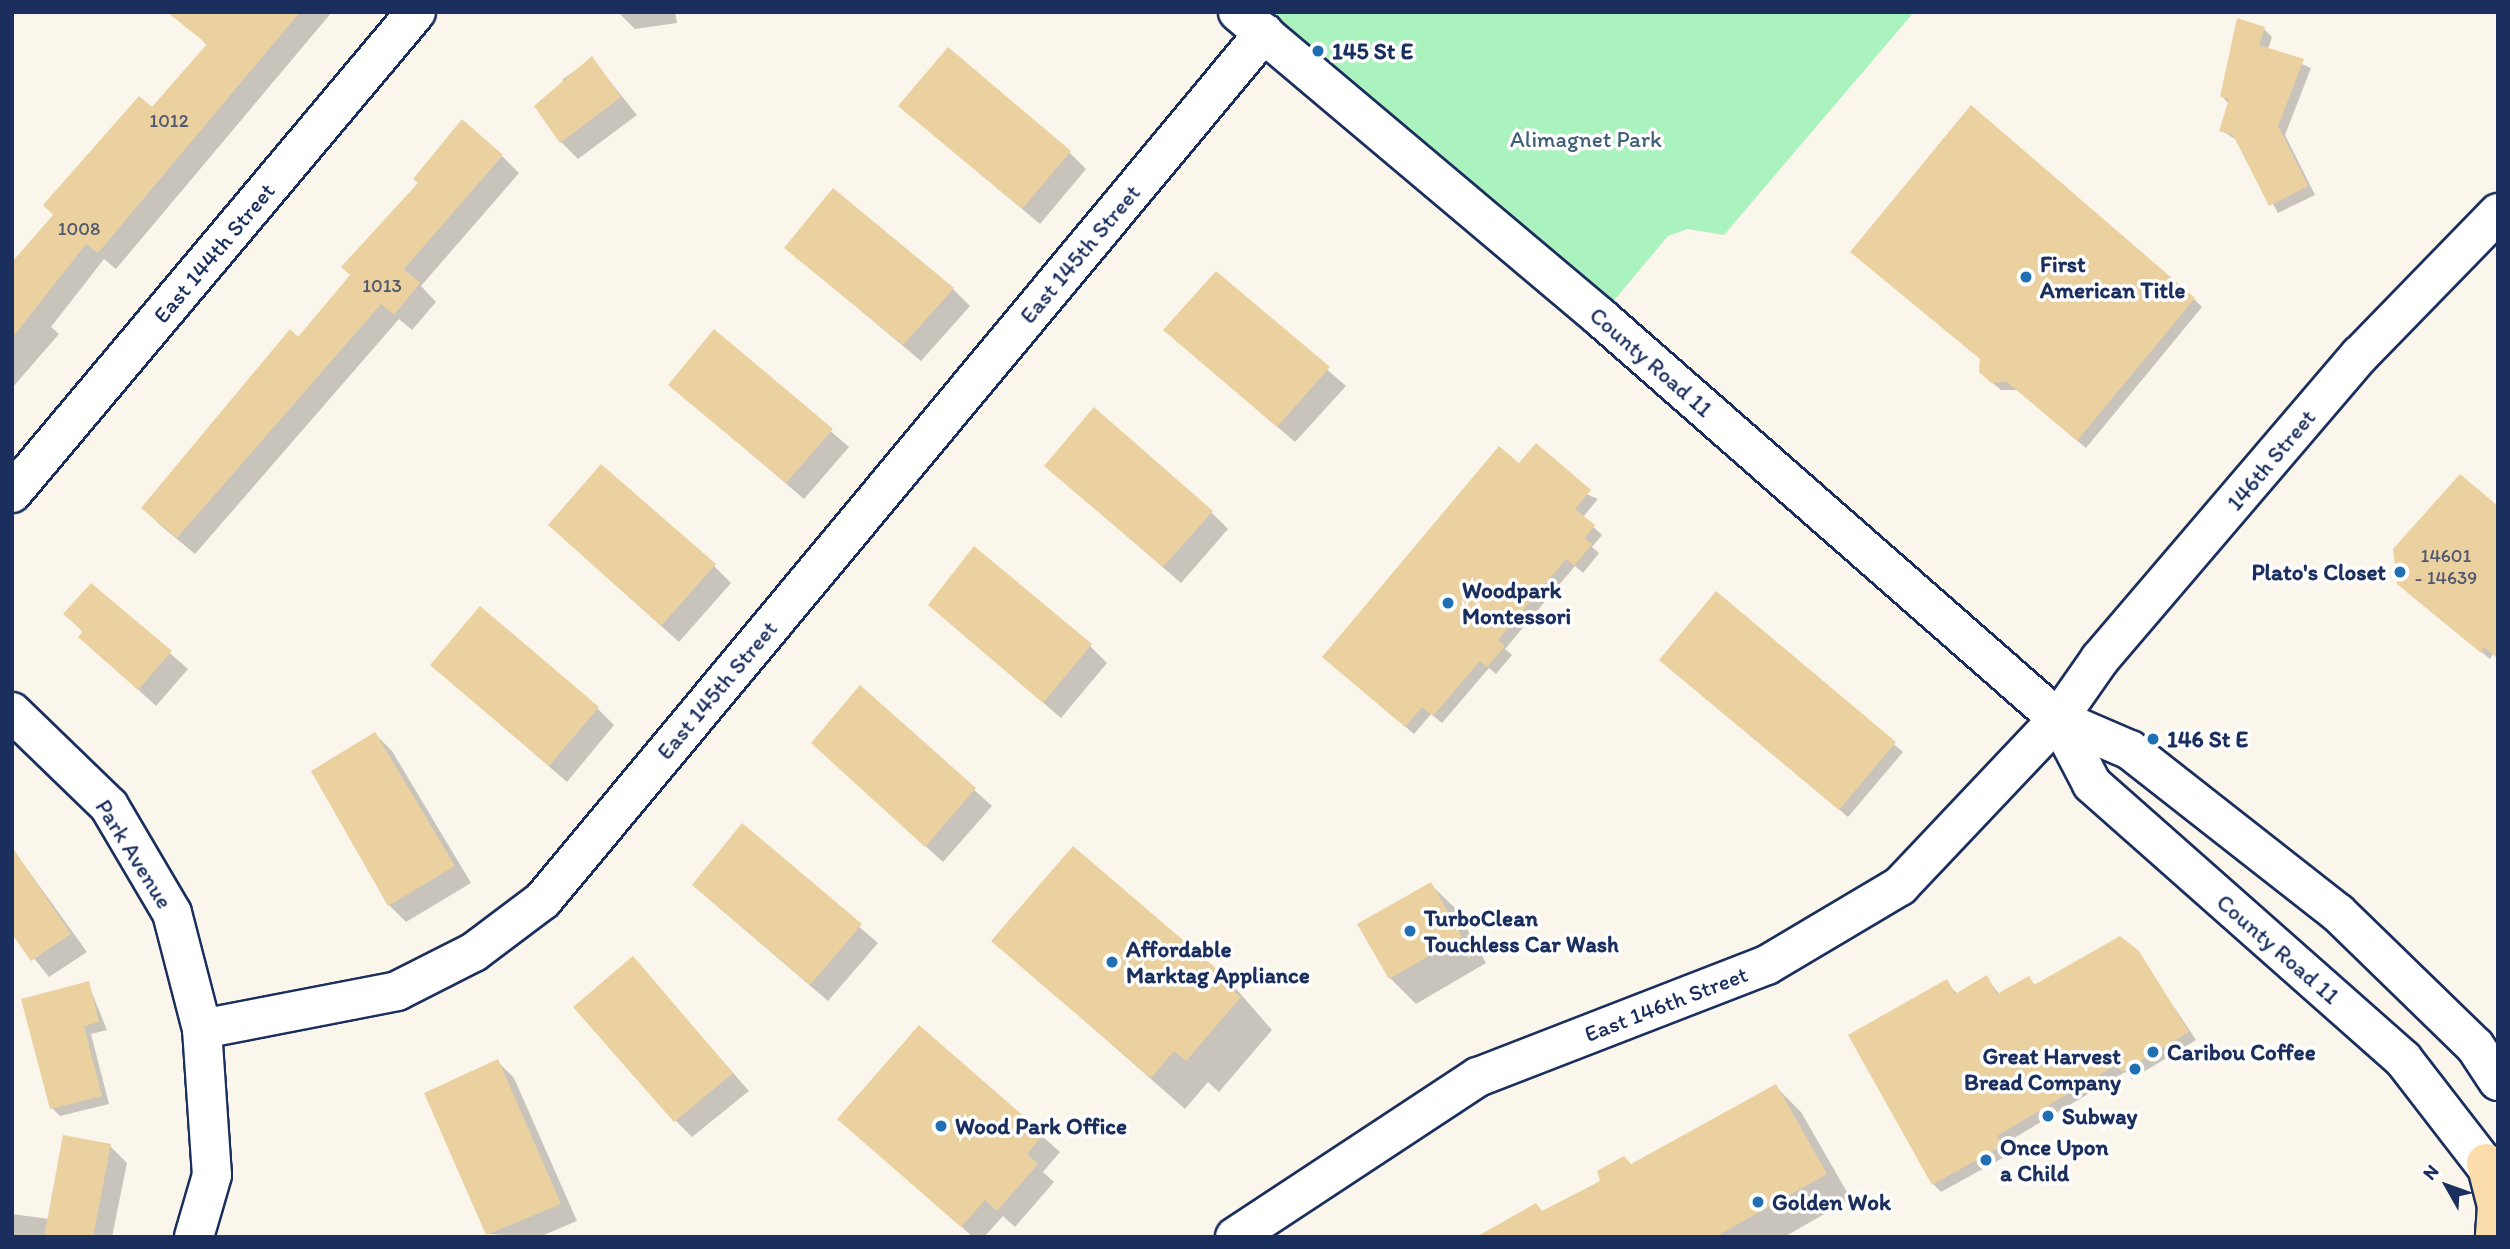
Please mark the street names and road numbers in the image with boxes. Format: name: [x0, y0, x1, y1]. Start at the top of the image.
street label: East 144th Street: [148, 178, 280, 328]
street label: East 145th Street: [1014, 179, 1146, 329]
street label: County Road 11: [1584, 301, 1718, 423]
street label: 146th Street: [2221, 404, 2321, 516]
street label: East 145th Street: [651, 615, 783, 765]
street label: Park Avenue: [90, 795, 178, 913]
street label: County Road 11: [2211, 888, 2345, 1010]
street label: East 146th Street: [1581, 960, 1751, 1048]

